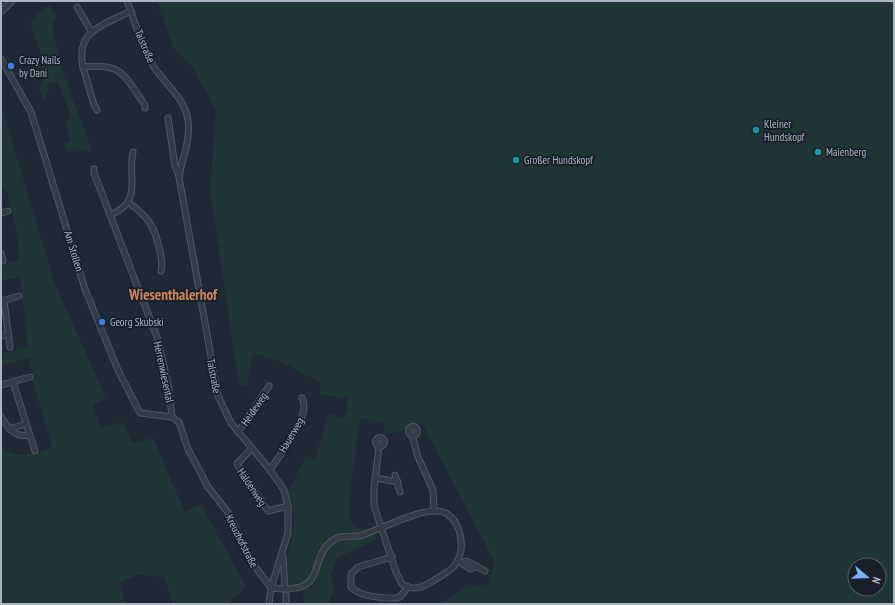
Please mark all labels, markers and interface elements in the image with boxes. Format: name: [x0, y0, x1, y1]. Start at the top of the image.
street label: Talstraße: [132, 27, 158, 65]
place label: Crazy Nails by Dani: [19, 53, 61, 80]
marker: Crazy Nails by Dani: [6, 61, 16, 71]
place label: Kleiner Hundskopf: [764, 117, 806, 144]
marker: Kleiner Hundskopf: [751, 125, 761, 135]
place label: Maienberg: [826, 145, 866, 159]
marker: Maienberg: [813, 147, 823, 157]
place label: Großer Hundskopf: [524, 153, 594, 167]
marker: Großer Hundskopf: [511, 155, 521, 165]
street label: Am Stollen: [61, 229, 87, 273]
district label: Wiesenthalerhof: [128, 285, 218, 304]
place label: Georg Skubski: [110, 315, 164, 329]
marker: Georg Skubski: [97, 317, 107, 327]
street label: Herrenwiesental: [151, 340, 177, 404]
street label: Talstraße: [204, 357, 224, 395]
street label: Heideweg: [238, 389, 270, 429]
street label: Hauerweg: [275, 415, 307, 455]
street label: Haldenweg: [234, 465, 270, 509]
street label: Kreuzhofstraße: [223, 512, 262, 570]
north arrow: [847, 557, 887, 597]
text: N: [869, 575, 884, 585]

